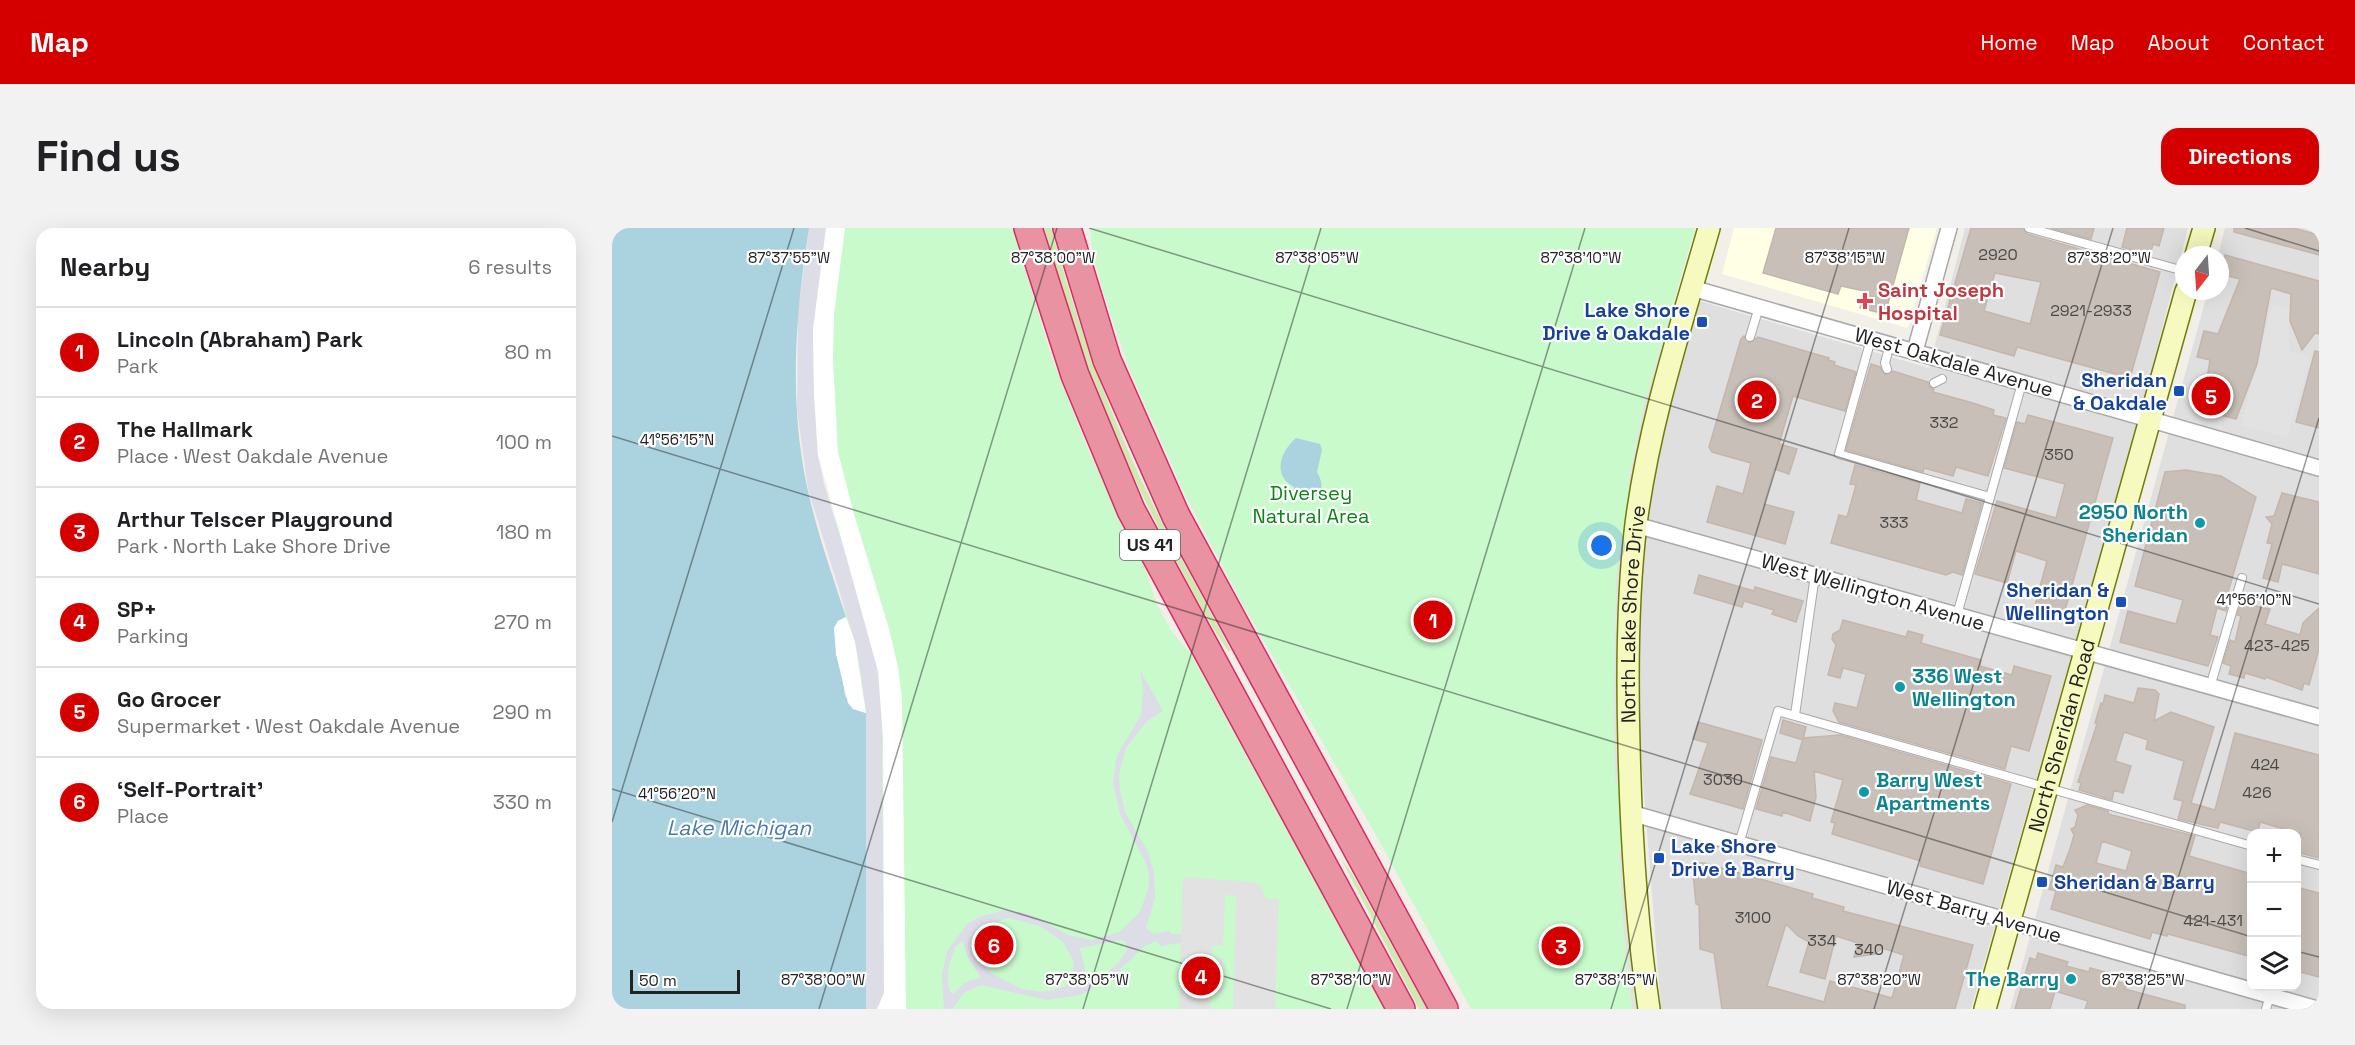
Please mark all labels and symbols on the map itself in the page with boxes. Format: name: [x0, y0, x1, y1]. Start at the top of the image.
house number: 2920: [1978, 244, 2018, 265]
north arrow: [2175, 246, 2229, 300]
text: 87°37'55"W: [748, 248, 830, 267]
text: 87°38'00"W: [1011, 248, 1095, 267]
text: 87°38'05"W: [1275, 248, 1359, 267]
text: 87°38'10"W: [1541, 248, 1621, 267]
text: 87°38'15"W: [1805, 248, 1885, 267]
text: 87°38'20"W: [2067, 248, 2151, 267]
place label: Saint Joseph Hospital: [1878, 277, 2004, 326]
marker: Saint Joseph Hospital: [1856, 292, 1874, 310]
place label: Lake Shore Drive & Oakdale: [1542, 297, 1690, 346]
house number: 2921-2933: [2050, 300, 2132, 321]
marker: Lake Shore Drive & Oakdale: [1695, 315, 1709, 329]
street label: West Oakdale Avenue: [1852, 321, 2056, 403]
place label: Sheridan & Oakdale: [2073, 367, 2167, 416]
pin: 5: [2192, 374, 2230, 418]
pin: 2: [1738, 378, 1776, 423]
marker: Sheridan & Oakdale: [2172, 384, 2186, 398]
house number: 332: [1930, 412, 1958, 433]
text: 41°56'15"N: [640, 430, 714, 449]
house number: 350: [2044, 444, 2074, 465]
park label: Diversey Natural Area: [1252, 480, 1370, 529]
place label: 2950 North Sheridan: [2079, 499, 2188, 548]
street label: North Lake Shore Drive: [1615, 503, 1651, 723]
house number: 333: [1880, 512, 1909, 533]
marker: 2950 North Sheridan: [2193, 516, 2207, 530]
road number: US 41: [1120, 530, 1180, 560]
your location: [1587, 531, 1616, 560]
street label: West Wellington Avenue: [1758, 548, 1988, 636]
place label: Sheridan & Wellington: [2005, 577, 2109, 626]
text: 41°56'10"N: [2216, 590, 2292, 609]
marker: Sheridan & Wellington: [2114, 595, 2128, 609]
pin: 1: [1414, 598, 1452, 642]
house number: 423-425: [2244, 635, 2310, 656]
street label: North Sheridan Road: [2022, 636, 2101, 835]
place label: 336 West Wellington: [1912, 663, 2016, 712]
marker: 336 West Wellington: [1893, 680, 1907, 694]
house number: 424: [2250, 754, 2280, 775]
place label: Barry West Apartments: [1876, 767, 1990, 816]
house number: 3030: [1703, 769, 1743, 790]
house number: 426: [2242, 782, 2272, 803]
text: 41°56'20"N: [638, 784, 716, 803]
marker: Barry West Apartments: [1857, 785, 1871, 799]
water label: Lake Michigan: [667, 814, 812, 841]
place label: Lake Shore Drive & Barry: [1671, 833, 1795, 882]
marker: Lake Shore Drive & Barry: [1652, 851, 1666, 865]
place label: Sheridan & Barry: [2054, 869, 2215, 895]
street label: West Barry Avenue: [1883, 874, 2065, 948]
marker: Sheridan & Barry: [2035, 875, 2049, 889]
house number: 3100: [1735, 907, 1771, 928]
house number: 421-431: [2183, 910, 2243, 931]
pin: 6: [974, 922, 1013, 968]
pin: 3: [1542, 924, 1580, 968]
house number: 334: [1807, 930, 1837, 951]
house number: 340: [1854, 939, 1884, 960]
pin: 4: [1182, 954, 1220, 999]
place label: The Barry: [1965, 966, 2059, 992]
scale bar: [630, 967, 740, 994]
text: 87°38'00"W: [781, 970, 865, 989]
text: 87°38'05"W: [1045, 970, 1129, 989]
text: 87°38'10"W: [1311, 970, 1391, 989]
text: 87°38'15"W: [1575, 970, 1655, 989]
text: 87°38'20"W: [1837, 970, 1921, 989]
text: 87°38'25"W: [2101, 970, 2185, 989]
marker: The Barry: [2064, 972, 2078, 986]

